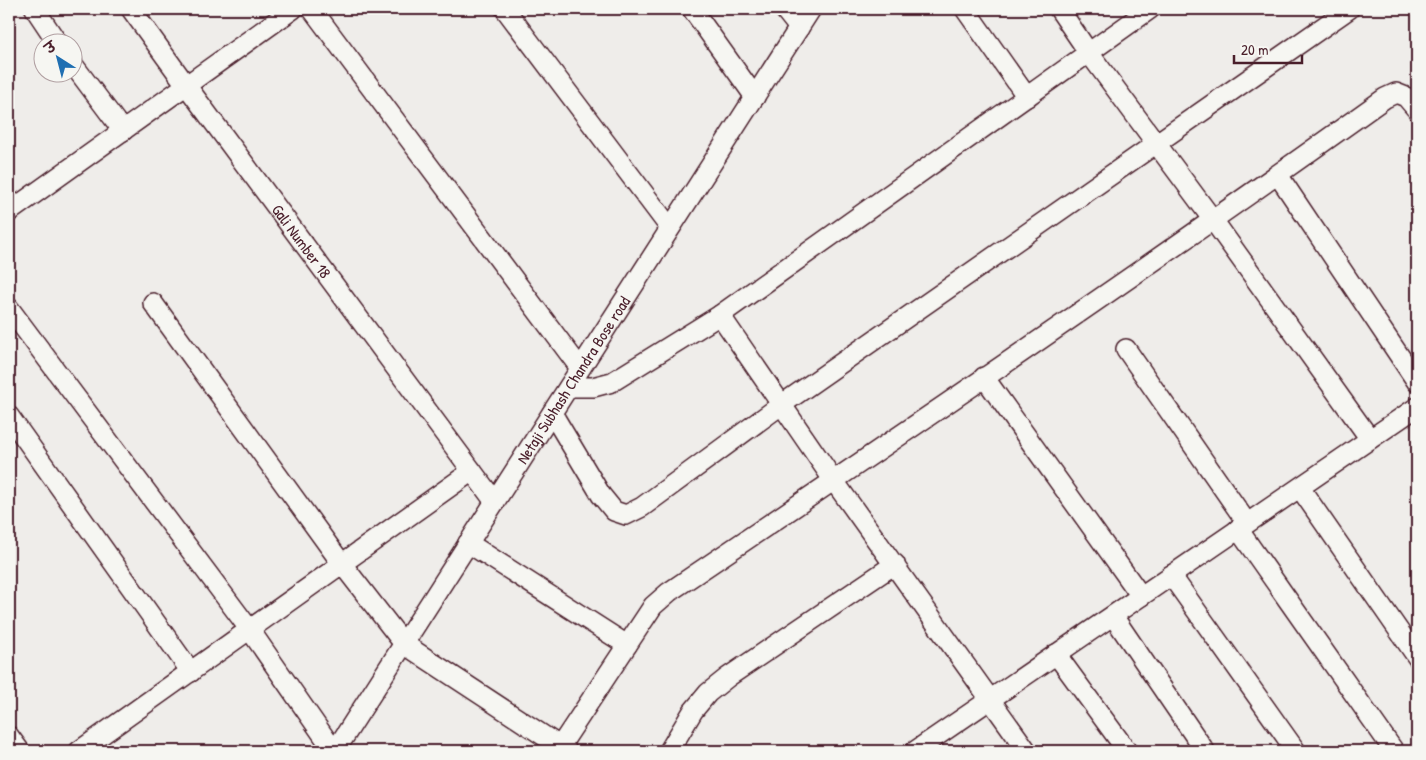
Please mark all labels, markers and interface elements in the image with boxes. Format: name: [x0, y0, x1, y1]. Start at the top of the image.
north arrow: [32, 32, 82, 82]
scale bar: [1234, 32, 1301, 64]
text: उ: [39, 36, 61, 59]
text: 20 m: [1241, 39, 1268, 60]
street label: Gali Number 18: [267, 200, 336, 283]
street label: Netaji Subhash Chandra Bose road: [511, 292, 635, 468]

